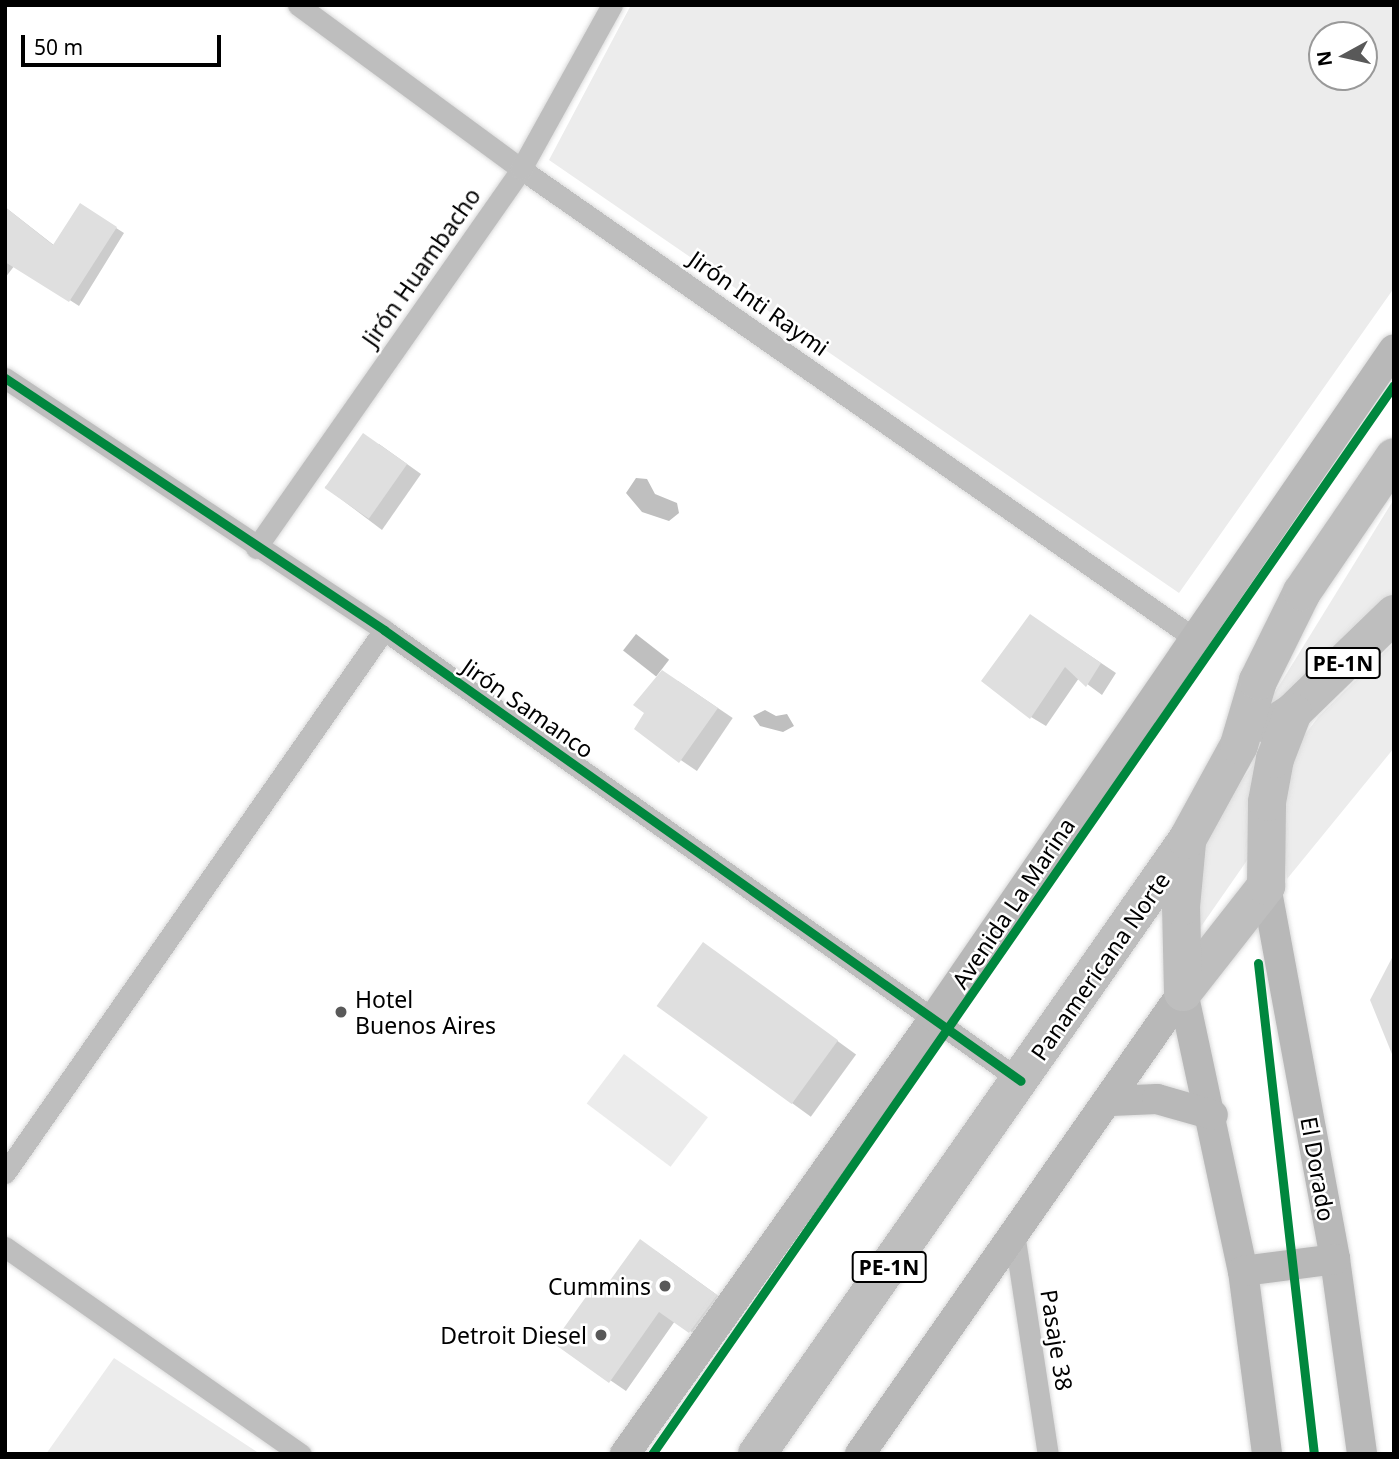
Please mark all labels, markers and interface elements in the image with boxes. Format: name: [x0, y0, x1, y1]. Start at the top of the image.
scale bar: [24, 21, 224, 65]
north arrow: [1308, 21, 1378, 91]
text: 50 m: [34, 33, 83, 61]
text: N: [1310, 49, 1338, 68]
street label: Jirón Huambacho: [356, 182, 486, 352]
street label: Jirón Inti Raymi: [684, 245, 834, 361]
road number: PE-1N: [1304, 646, 1382, 680]
street label: Jirón Samanco: [457, 652, 599, 764]
street label: Avenida La Marina: [946, 812, 1080, 994]
street label: Panamericana Norte: [1025, 867, 1175, 1065]
place label: Hotel Buenos Aires: [355, 985, 496, 1039]
marker: Hotel Buenos Aires: [333, 1004, 349, 1020]
street label: El Dorado: [1295, 1115, 1341, 1223]
road number: PE-1N: [850, 1250, 928, 1284]
place label: Cummins: [548, 1272, 651, 1300]
marker: Cummins: [657, 1278, 673, 1294]
street label: Pasaje 38: [1035, 1288, 1079, 1392]
place label: Detroit Diesel: [440, 1321, 587, 1349]
marker: Detroit Diesel: [593, 1327, 609, 1343]

